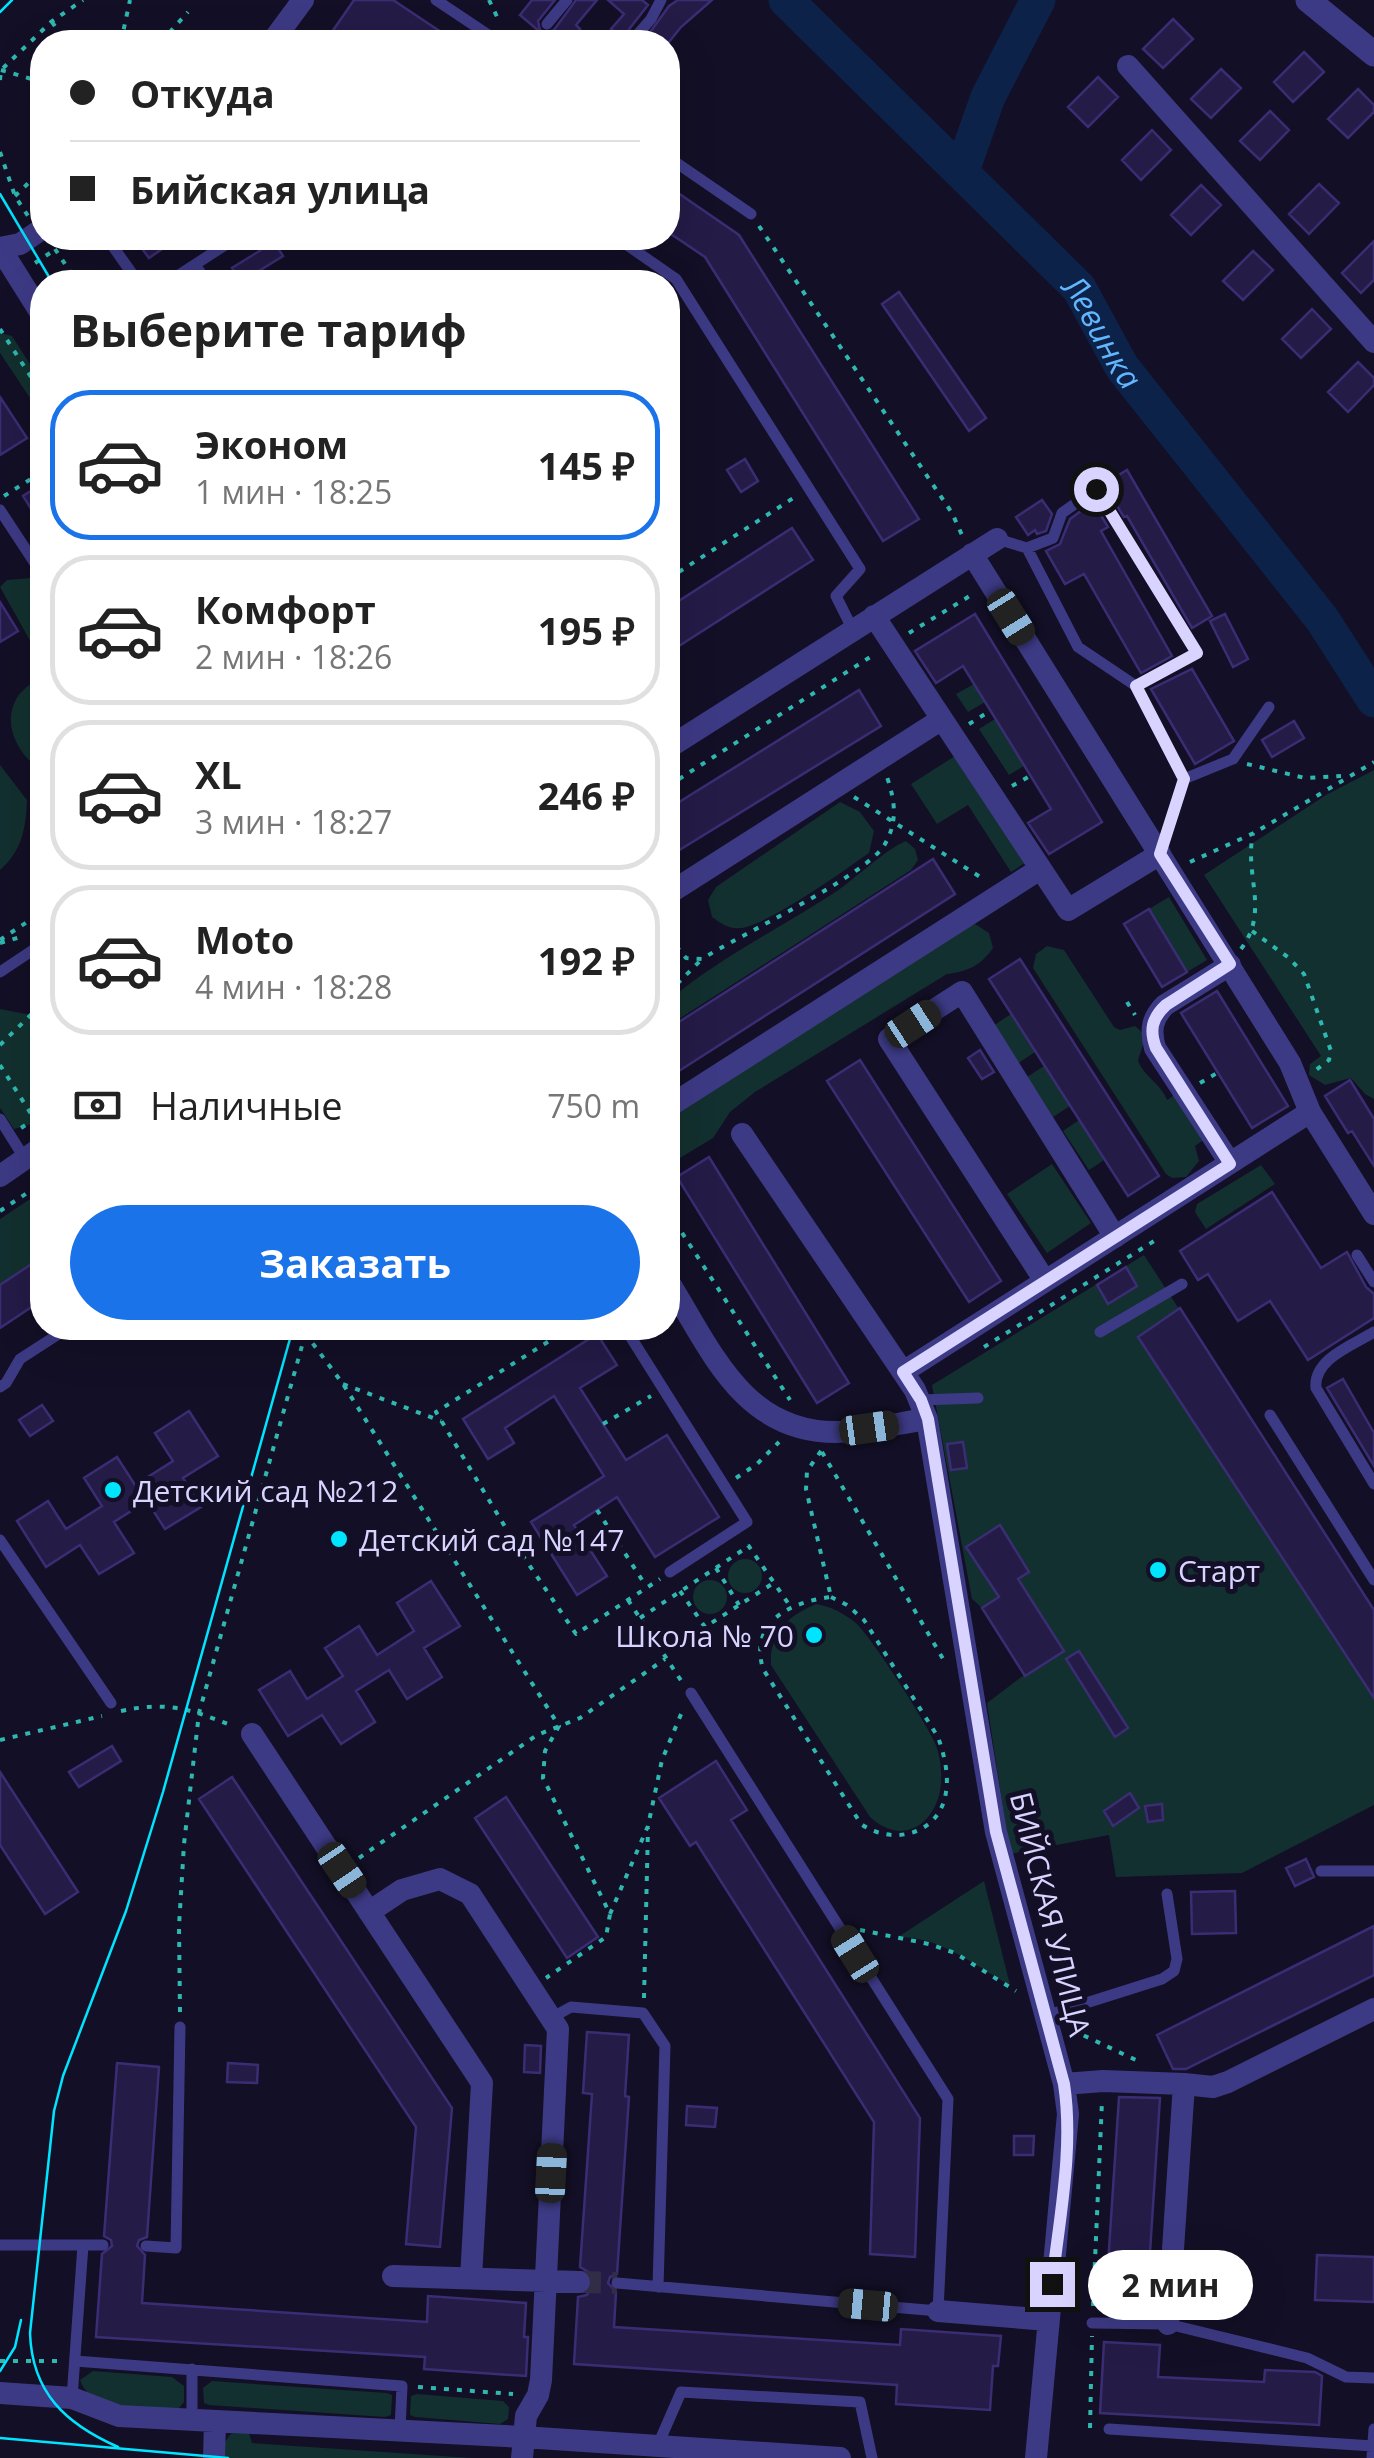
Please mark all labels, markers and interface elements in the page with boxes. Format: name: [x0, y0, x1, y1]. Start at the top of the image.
text: Откуда: [130, 67, 275, 119]
text: Бийская улица: [130, 163, 430, 215]
water label: Левинка: [1053, 262, 1152, 397]
text: Выберите тариф: [70, 299, 467, 360]
text: Эконом: [195, 418, 348, 470]
icon: car: [75, 420, 165, 510]
text: 145 ₽: [538, 439, 635, 491]
route start: [1074, 467, 1119, 512]
text: 1 мин · 18:25: [195, 470, 392, 513]
text: Комфорт: [195, 583, 376, 635]
car: [982, 584, 1040, 650]
icon: car: [75, 585, 165, 675]
text: 195 ₽: [538, 604, 635, 656]
text: 2 мин · 18:26: [195, 635, 392, 678]
text: XL: [195, 748, 242, 800]
icon: car: [75, 750, 165, 840]
text: 246 ₽: [538, 769, 635, 821]
text: 3 мин · 18:27: [195, 800, 392, 843]
text: Moto: [195, 913, 294, 965]
icon: car: [75, 915, 165, 1005]
text: 192 ₽: [538, 934, 635, 986]
text: 4 мин · 18:28: [195, 965, 392, 1008]
car: [880, 995, 946, 1053]
icon: cash: [70, 1078, 125, 1133]
text: Наличные: [150, 1079, 343, 1131]
text: 750 m: [547, 1084, 640, 1127]
button: Заказать: [70, 1205, 640, 1320]
car: [837, 1409, 901, 1447]
place label: Детский сад №212: [133, 1470, 398, 1511]
marker: Детский сад №212: [102, 1479, 124, 1501]
place label: Детский сад №147: [359, 1519, 624, 1560]
marker: Детский сад №147: [328, 1528, 350, 1550]
place label: Старт: [1178, 1550, 1260, 1591]
marker: Старт: [1147, 1559, 1169, 1581]
place label: Школа № 70: [615, 1615, 794, 1656]
marker: Школа № 70: [803, 1624, 825, 1646]
street label: БИЙСКАЯ УЛИЦА: [1001, 1788, 1101, 2040]
car: [313, 1837, 371, 1903]
car: [826, 1921, 884, 1987]
car: [534, 2142, 568, 2204]
callout: 2 мин: [1087, 2249, 1252, 2319]
route end: [1030, 2262, 1075, 2307]
text: 2 мин: [1122, 2263, 1219, 2306]
car: [837, 2287, 899, 2323]

